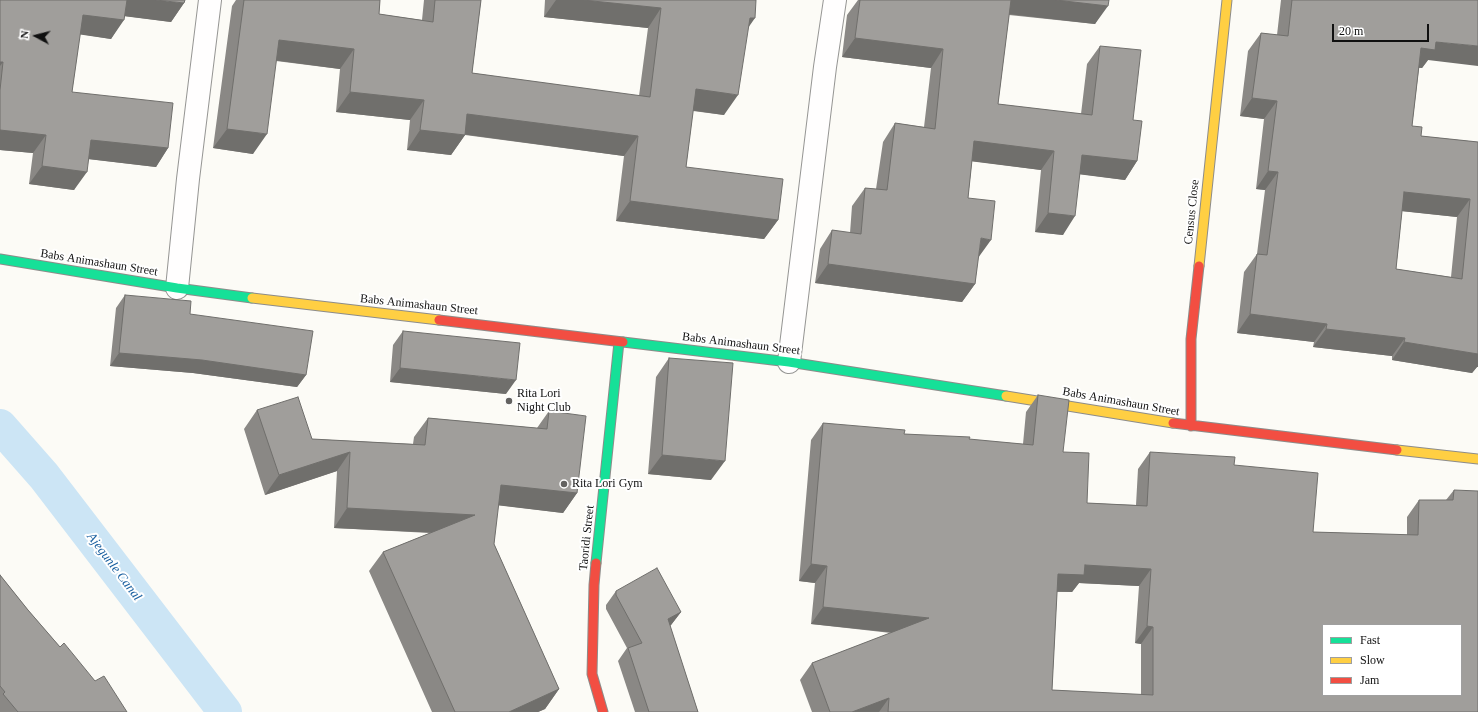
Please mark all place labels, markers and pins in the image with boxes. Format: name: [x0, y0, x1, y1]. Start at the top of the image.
place label: Rita Lori Night Club: [517, 387, 571, 415]
marker: Rita Lori Night Club: [504, 396, 514, 406]
place label: Rita Lori Gym: [572, 477, 643, 491]
marker: Rita Lori Gym: [559, 479, 569, 489]

